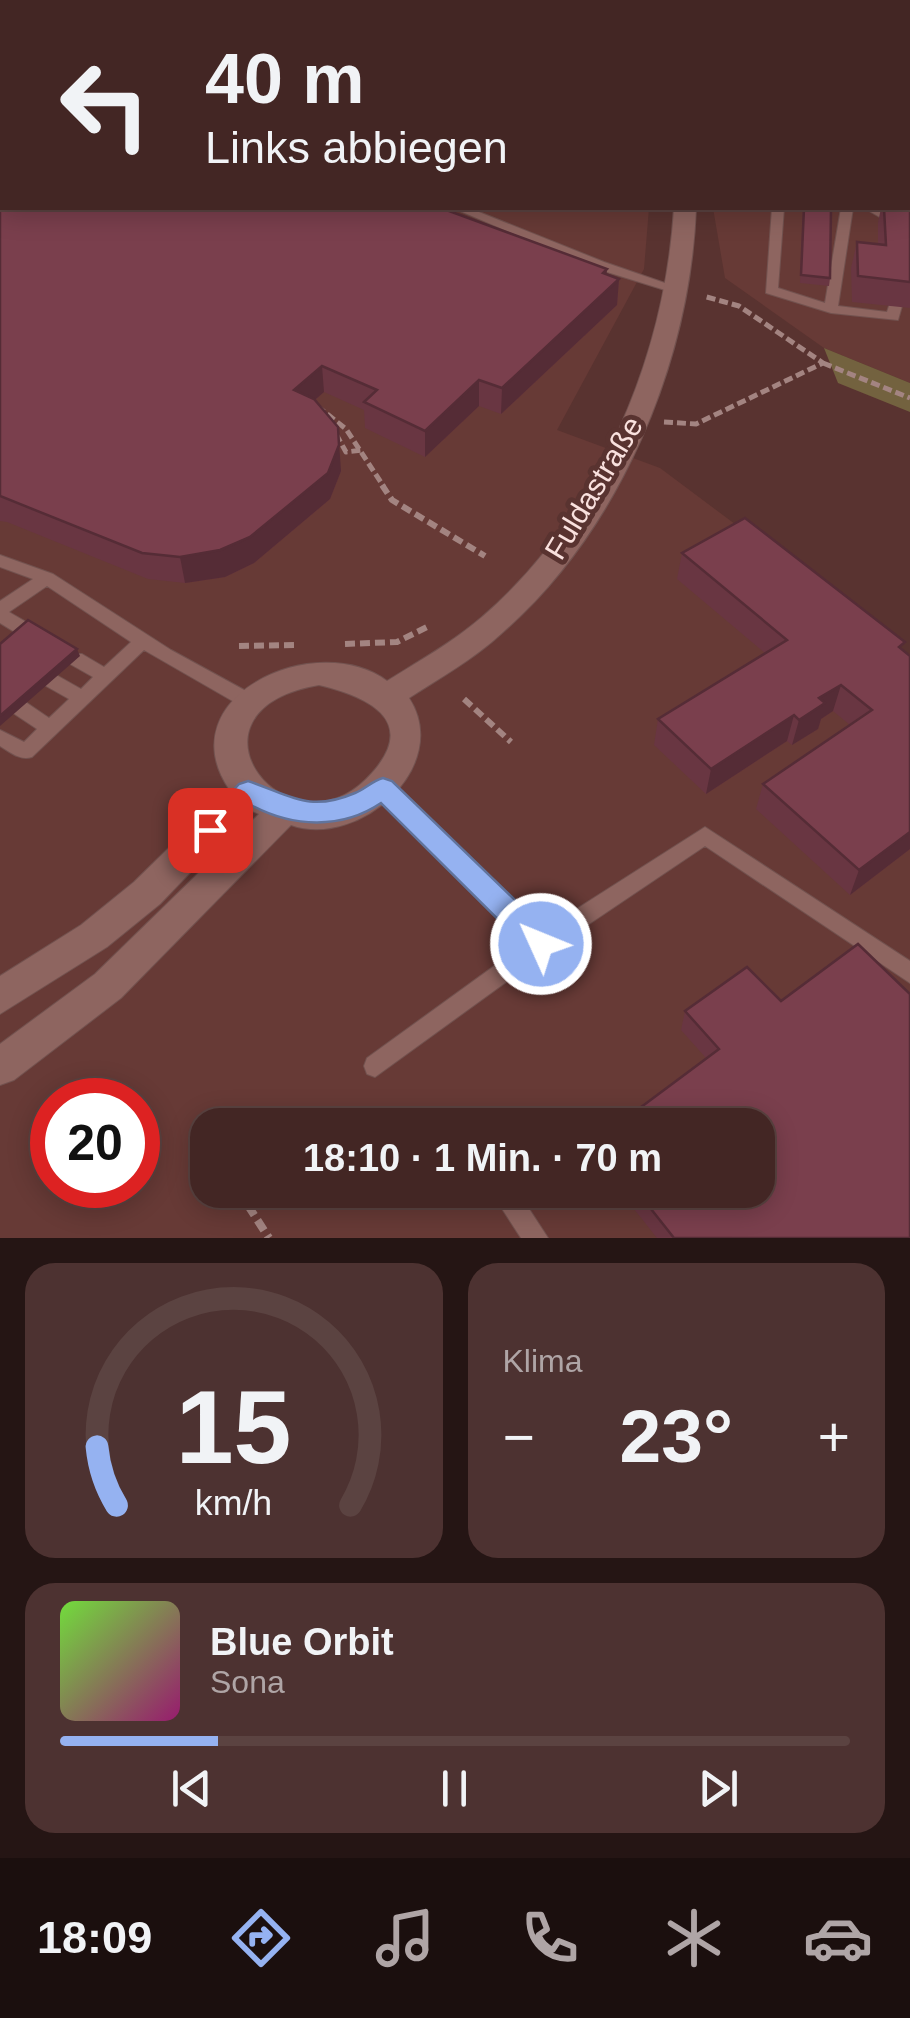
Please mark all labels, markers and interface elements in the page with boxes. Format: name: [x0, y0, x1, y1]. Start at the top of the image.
icon: left: [40, 40, 170, 170]
text: 40 m: [205, 40, 365, 118]
text: Links abbiegen: [205, 122, 508, 173]
street label: Fuldastraße: [538, 411, 649, 565]
pin: [168, 788, 253, 873]
icon: arrive: [183, 803, 238, 858]
position arrow: [489, 892, 593, 996]
speed limit sign: 20: [30, 1078, 160, 1208]
text: 18:10 · 1 Min. · 70 m: [303, 1137, 662, 1179]
text: Klima: [503, 1343, 583, 1379]
text: 15: [176, 1369, 292, 1485]
text: 23°: [620, 1394, 733, 1478]
text: −: [503, 1406, 535, 1468]
text: +: [818, 1406, 850, 1468]
text: km/h: [195, 1483, 272, 1523]
text: Blue Orbit: [210, 1621, 394, 1663]
text: Sona: [210, 1664, 285, 1700]
icon: previous: [164, 1761, 219, 1816]
icon: pause: [427, 1761, 482, 1816]
icon: next: [691, 1761, 746, 1816]
icon: directions: [226, 1903, 296, 1973]
icon: music: [370, 1903, 440, 1973]
icon: phone: [515, 1903, 585, 1973]
icon: climate: [659, 1903, 729, 1973]
icon: car: [803, 1903, 873, 1973]
text: 18:09: [37, 1912, 152, 1963]

